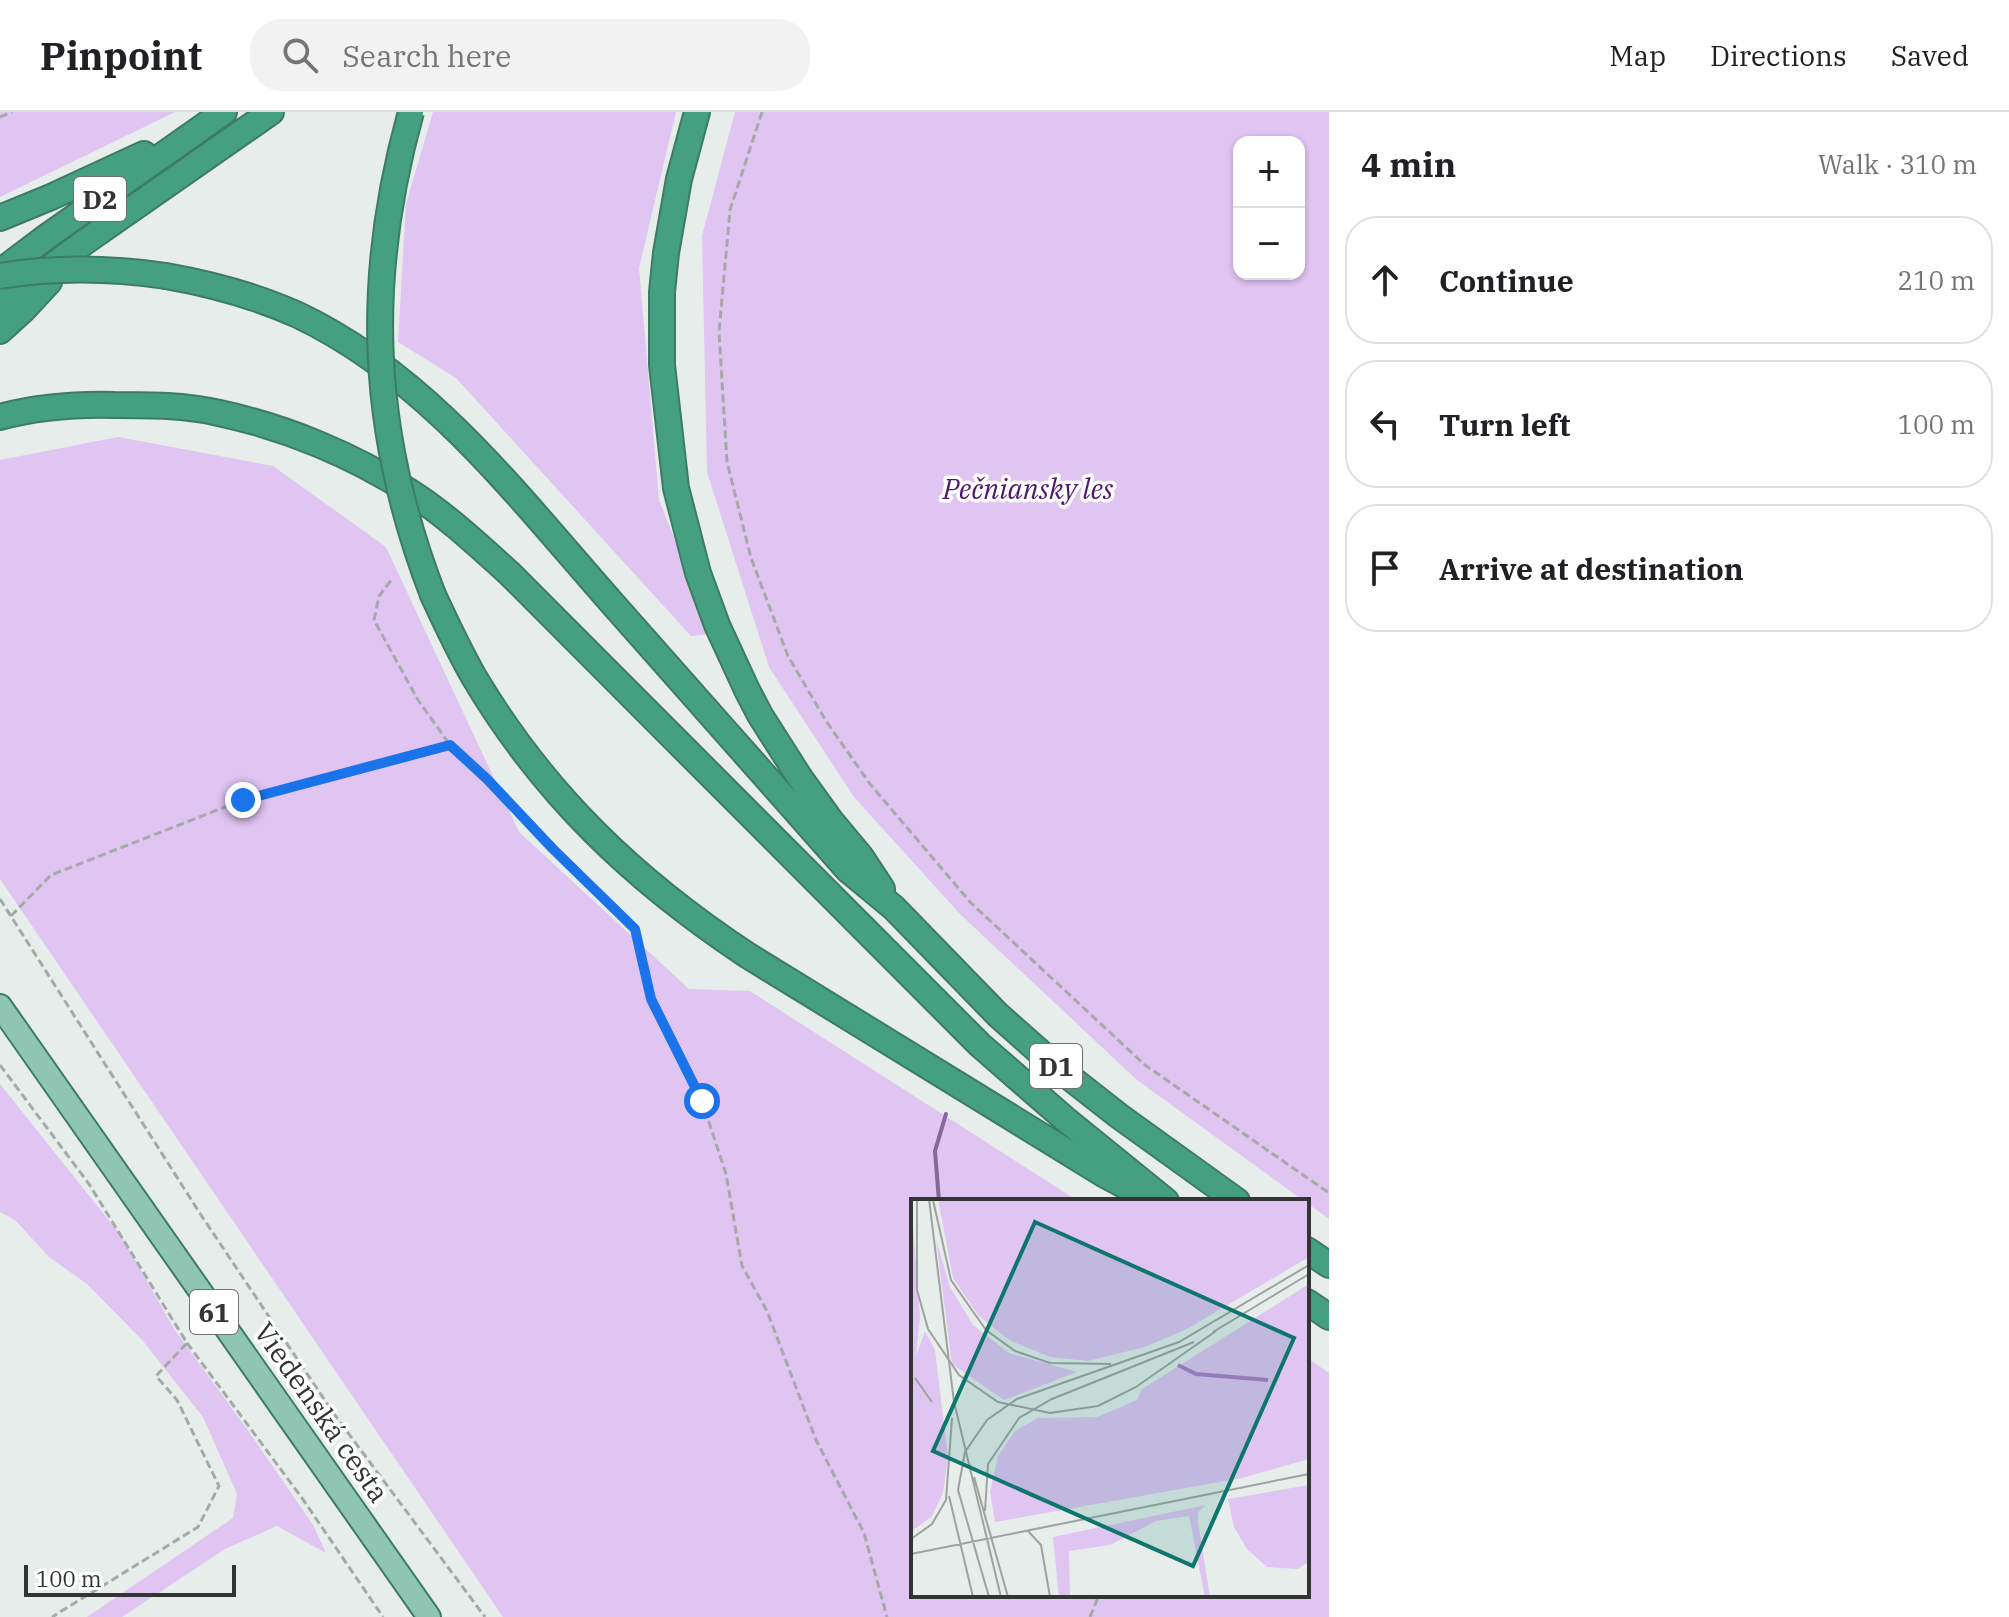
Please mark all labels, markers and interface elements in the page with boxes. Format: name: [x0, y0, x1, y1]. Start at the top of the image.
search box: [250, 19, 810, 91]
text: Pinpoint: [40, 31, 202, 80]
icon: search: [278, 33, 322, 77]
text: Search here: [342, 36, 511, 75]
text: Map: [1609, 37, 1666, 74]
text: Directions: [1710, 37, 1847, 74]
text: Saved: [1891, 37, 1969, 74]
map controls: [1233, 136, 1305, 280]
button: +: [1233, 136, 1305, 208]
text: 4 min: [1361, 142, 1456, 186]
text: Walk · 310 m: [1818, 147, 1977, 181]
road number: D2: [74, 177, 126, 221]
button: −: [1233, 208, 1305, 280]
icon: ahead: [1363, 258, 1407, 302]
text: Continue: [1439, 261, 1574, 300]
text: 210 m: [1897, 263, 1975, 297]
icon: left: [1363, 402, 1407, 446]
text: Turn left: [1439, 405, 1571, 444]
text: 100 m: [1897, 407, 1975, 441]
park label: Pečniansky les: [942, 470, 1114, 507]
icon: arrive: [1363, 546, 1407, 590]
text: Arrive at destination: [1439, 549, 1744, 588]
route end: [225, 782, 261, 818]
road number: D1: [1030, 1044, 1082, 1088]
route start: [684, 1083, 720, 1119]
inset map: [911, 1199, 1309, 1597]
road number: 61: [190, 1290, 238, 1334]
street label: Viedenská cesta: [246, 1315, 398, 1509]
scale bar: [24, 1561, 236, 1597]
text: 100 m: [36, 1564, 102, 1593]

